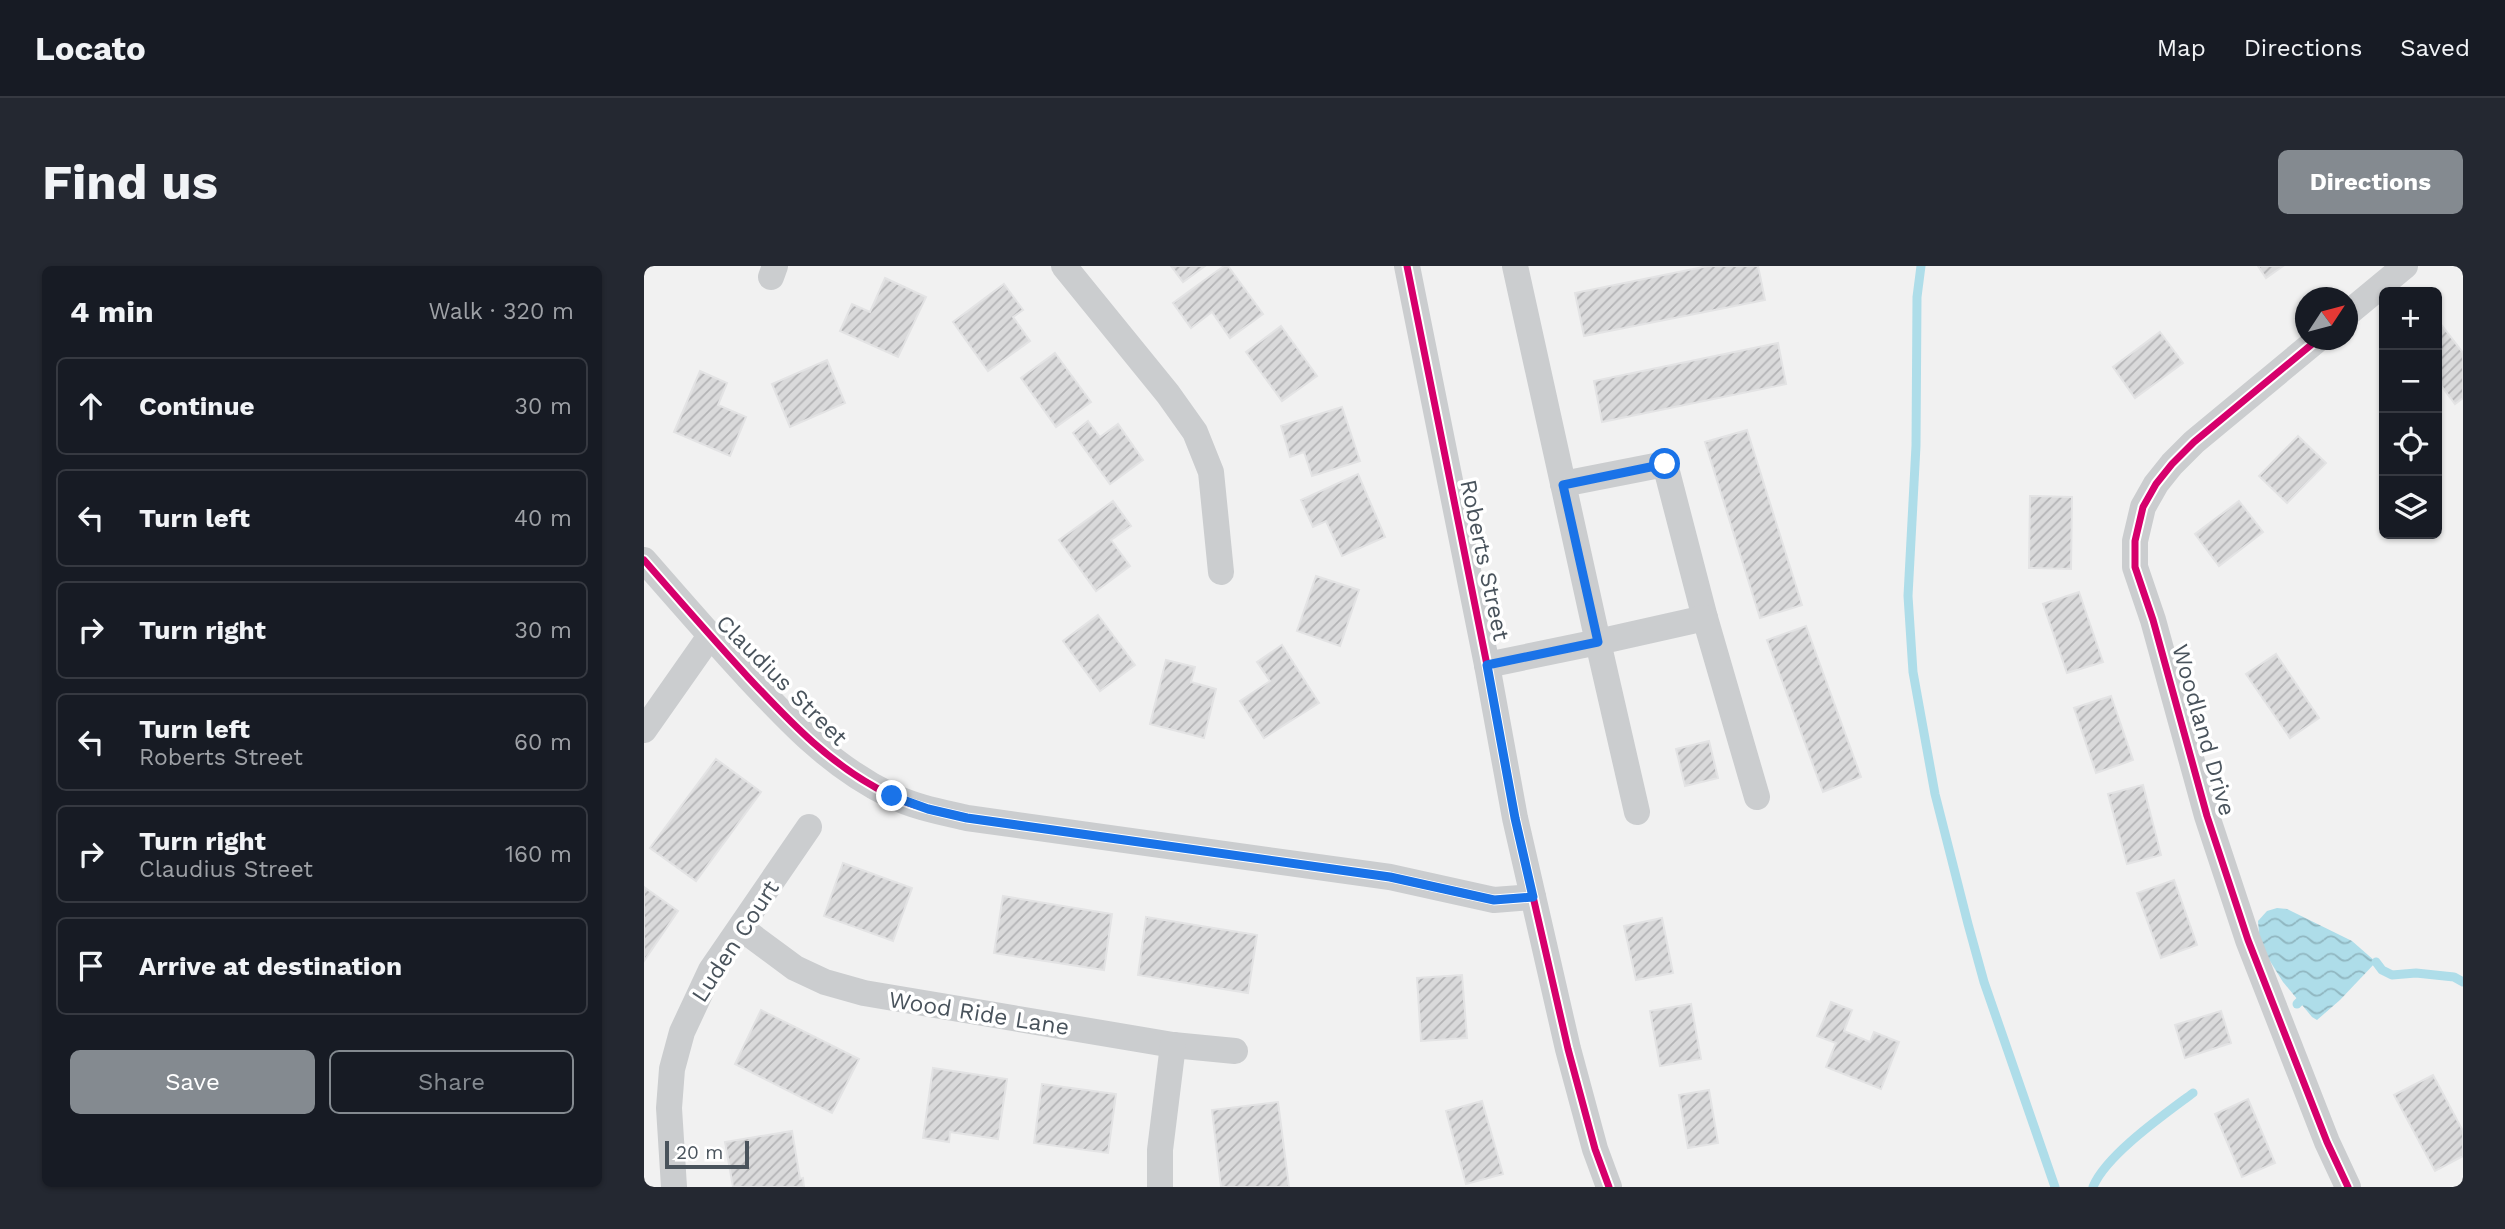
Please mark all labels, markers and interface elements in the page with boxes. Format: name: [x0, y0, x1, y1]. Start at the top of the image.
text: Locato: [35, 29, 146, 68]
text: Map: [2157, 34, 2206, 62]
text: Directions: [2244, 34, 2362, 62]
text: Saved: [2400, 34, 2470, 62]
button: Directions: [2278, 150, 2463, 214]
text: Find us: [42, 153, 218, 211]
north arrow: [2295, 287, 2358, 350]
map controls: [2379, 287, 2442, 539]
button: +: [2379, 287, 2442, 350]
text: 4 min: [70, 294, 154, 329]
text: Walk · 320 m: [428, 298, 574, 325]
button: −: [2379, 350, 2442, 413]
icon: ahead: [72, 387, 110, 425]
text: Continue: [139, 391, 255, 421]
text: 30 m: [515, 393, 572, 420]
button: locate: [2379, 413, 2442, 476]
route start: [1649, 448, 1680, 479]
button: layers: [2379, 476, 2442, 539]
street label: Roberts Street: [1454, 477, 1515, 643]
icon: left: [72, 499, 110, 537]
text: Turn left: [139, 503, 250, 533]
text: 40 m: [514, 505, 572, 532]
street label: Claudius Street: [711, 609, 853, 752]
icon: right: [72, 611, 110, 649]
text: Turn right: [139, 615, 266, 645]
text: 30 m: [515, 617, 572, 644]
street label: Woodland Drive: [2166, 641, 2241, 819]
text: Turn left: [139, 714, 250, 744]
icon: left: [72, 723, 110, 761]
text: 60 m: [514, 729, 572, 756]
text: Roberts Street: [139, 744, 303, 771]
route end: [876, 780, 907, 811]
text: Turn right: [139, 826, 266, 856]
icon: right: [72, 835, 110, 873]
text: 160 m: [505, 841, 572, 868]
text: Claudius Street: [139, 856, 313, 883]
street label: Luden Court: [686, 875, 785, 1007]
icon: arrive: [72, 947, 110, 985]
text: Arrive at destination: [139, 951, 402, 981]
street label: Wood Ride Lane: [887, 986, 1071, 1041]
button: Save: [70, 1050, 315, 1114]
button: Share: [329, 1050, 574, 1114]
scale bar: [665, 1138, 749, 1170]
text: 20 m: [676, 1141, 723, 1164]

